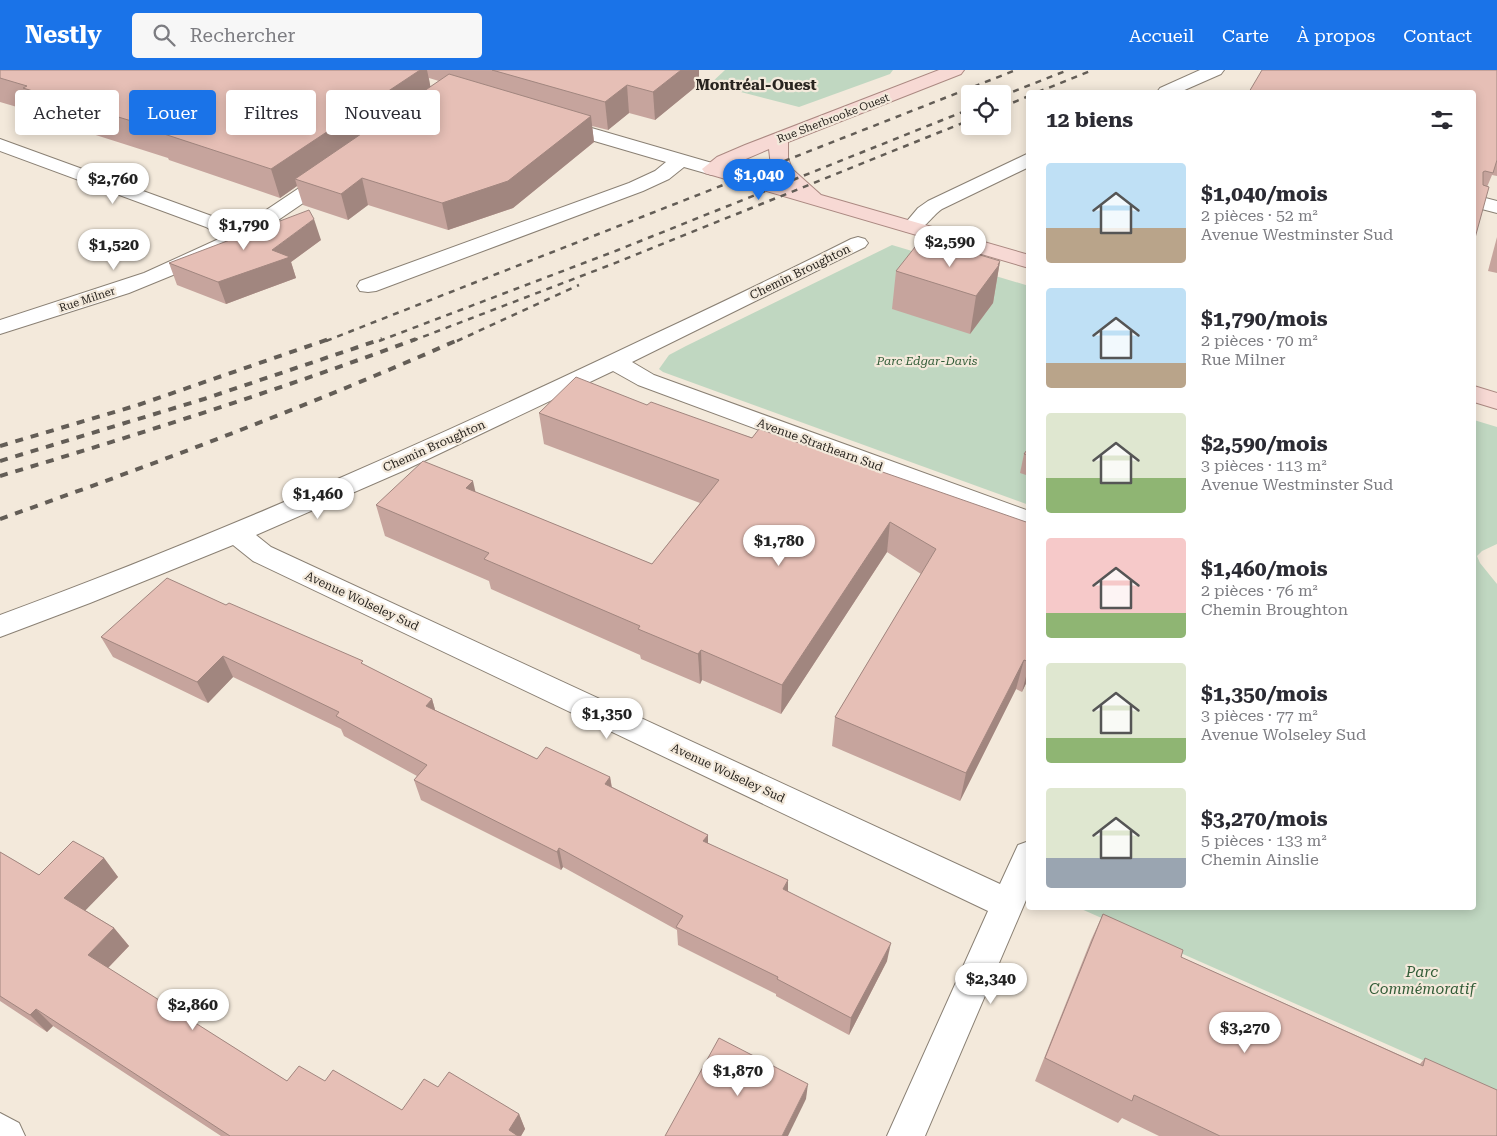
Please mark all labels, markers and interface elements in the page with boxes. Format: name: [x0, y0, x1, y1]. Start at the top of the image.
search box: [132, 13, 482, 58]
text: Nestly: [25, 21, 102, 49]
icon: search: [150, 21, 178, 49]
text: Rechercher: [190, 24, 295, 47]
text: Accueil: [1129, 25, 1194, 46]
text: Carte: [1222, 25, 1269, 46]
text: À propos: [1297, 25, 1375, 46]
text: Contact: [1403, 25, 1472, 46]
district label: Montréal-Ouest: [695, 76, 817, 94]
map controls: [961, 85, 1011, 135]
button: locate: [961, 85, 1011, 135]
chip: Acheter: [15, 90, 119, 135]
chip: Louer: [129, 90, 216, 135]
chip: Filtres: [226, 90, 316, 135]
chip: Nouveau: [326, 90, 440, 135]
street label: Rue Sherbrooke Ouest: [775, 91, 891, 146]
icon: filters: [1428, 106, 1456, 134]
text: 12 biens: [1046, 108, 1133, 132]
pin: $1,040: [718, 158, 800, 201]
pin: $2,760: [72, 162, 154, 205]
text: $1,040: [734, 165, 784, 184]
text: $2,760: [88, 169, 138, 188]
text: $1,040/mois: [1201, 182, 1328, 206]
icon: home: [1086, 183, 1146, 243]
text: 2 pièces · 52 m²: [1201, 206, 1318, 225]
pin: $1,790: [203, 208, 285, 251]
text: $1,790: [219, 215, 269, 234]
text: Avenue Westminster Sud: [1201, 225, 1393, 244]
pin: $2,590: [909, 226, 991, 268]
pin: $1,520: [73, 228, 155, 271]
text: $2,590: [925, 232, 975, 251]
text: $1,520: [89, 235, 139, 254]
street label: Chemin Broughton: [747, 241, 853, 302]
street label: Rue Milner: [57, 284, 117, 315]
text: $1,790/mois: [1201, 307, 1328, 331]
icon: home: [1086, 308, 1146, 368]
text: 2 pièces · 70 m²: [1201, 331, 1318, 350]
text: Rue Milner: [1201, 350, 1286, 369]
park label: Parc Edgar-Davis: [876, 354, 978, 368]
street label: Avenue Strathearn Sud: [755, 416, 885, 474]
street label: Chemin Broughton: [381, 417, 487, 475]
text: $2,590/mois: [1201, 432, 1328, 456]
icon: home: [1086, 433, 1146, 493]
text: 3 pièces · 113 m²: [1201, 456, 1327, 475]
text: Avenue Westminster Sud: [1201, 475, 1393, 494]
pin: $1,460: [277, 478, 359, 520]
text: $1,460: [293, 484, 343, 503]
pin: $1,780: [738, 524, 820, 567]
text: $1,780: [754, 531, 804, 550]
text: $1,460/mois: [1201, 557, 1328, 581]
icon: home: [1086, 558, 1146, 618]
street label: Avenue Wolseley Sud: [303, 568, 421, 634]
text: 2 pièces · 76 m²: [1201, 581, 1318, 600]
text: Chemin Broughton: [1201, 600, 1348, 619]
text: $1,350/mois: [1201, 682, 1328, 706]
icon: home: [1086, 683, 1146, 743]
pin: $1,350: [566, 698, 648, 740]
text: $1,350: [582, 704, 632, 723]
text: 3 pièces · 77 m²: [1201, 706, 1318, 725]
text: Avenue Wolseley Sud: [1201, 725, 1366, 744]
street label: Avenue Wolseley Sud: [669, 740, 787, 806]
text: $3,270/mois: [1201, 807, 1328, 831]
icon: home: [1086, 808, 1146, 868]
text: 5 pièces · 133 m²: [1201, 831, 1327, 850]
text: Chemin Ainslie: [1201, 850, 1319, 869]
pin: $2,340: [950, 962, 1032, 1005]
park label: Parc Commémoratif: [1369, 963, 1476, 998]
text: $2,340: [966, 969, 1016, 988]
pin: $2,860: [152, 988, 234, 1031]
text: $2,860: [168, 995, 218, 1014]
pin: $3,270: [1204, 1012, 1286, 1054]
text: $3,270: [1220, 1018, 1270, 1037]
pin: $1,870: [697, 1054, 779, 1097]
text: $1,870: [713, 1061, 763, 1080]

